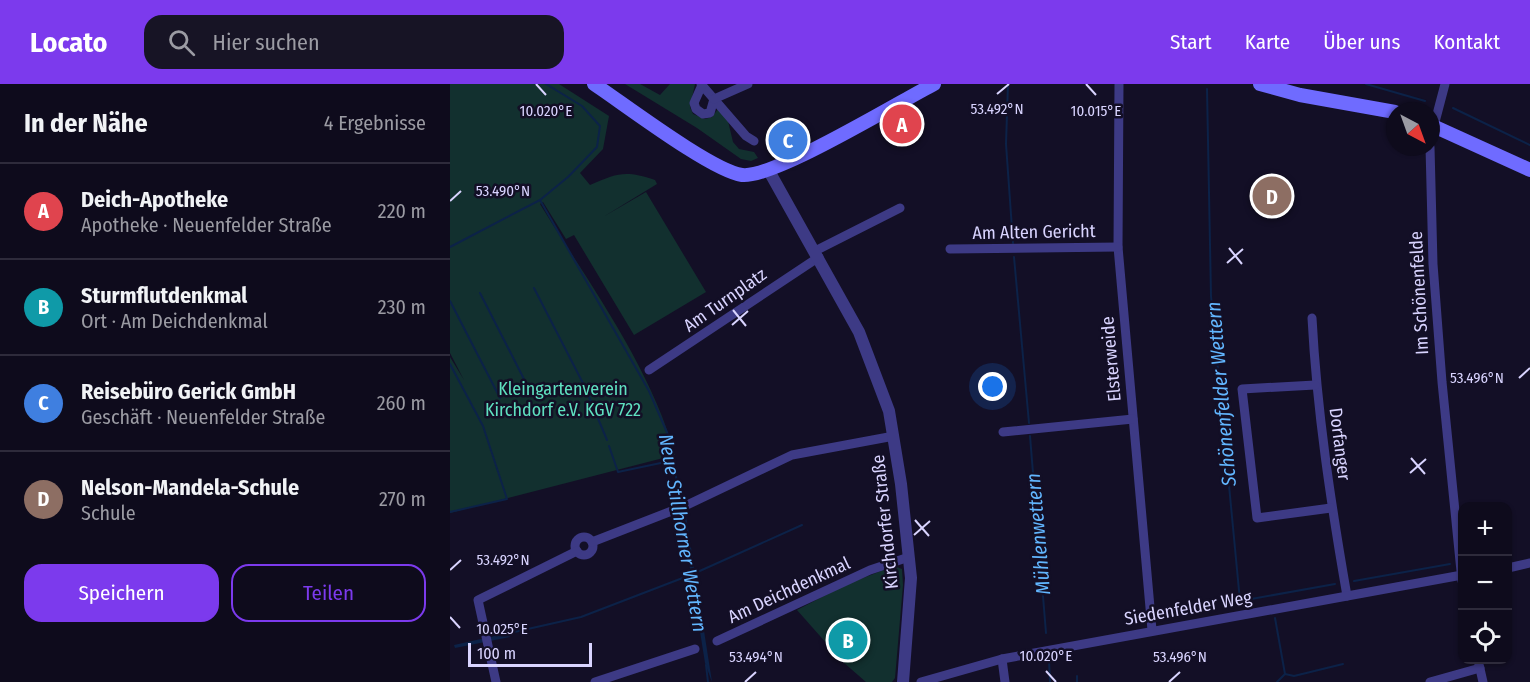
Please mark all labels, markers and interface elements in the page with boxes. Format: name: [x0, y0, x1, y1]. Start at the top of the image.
search box: [144, 15, 564, 69]
text: Locato: [30, 26, 108, 59]
icon: search: [165, 26, 198, 59]
text: Hier suchen: [213, 29, 320, 56]
text: Start: [1170, 29, 1212, 55]
text: Karte: [1245, 29, 1290, 55]
text: Über uns: [1323, 29, 1400, 55]
text: Kontakt: [1433, 29, 1500, 55]
text: 53.492°N: [971, 100, 1024, 118]
text: 10.020°E: [520, 102, 572, 120]
pin: A: [882, 102, 922, 147]
text: 10.015°E: [1071, 102, 1121, 120]
north arrow: [1386, 102, 1440, 156]
text: In der Nähe: [24, 108, 148, 139]
text: 4 Ergebnisse: [324, 111, 426, 135]
pin: C: [768, 118, 808, 162]
pin: D: [1252, 174, 1292, 218]
text: 53.490°N: [476, 182, 530, 200]
text: Deich-Apotheke: [81, 186, 228, 213]
text: A: [38, 199, 49, 223]
text: 220 m: [378, 199, 426, 223]
text: Apotheke · Neuenfelder Straße: [81, 213, 332, 237]
street label: Am Alten Gericht: [972, 220, 1096, 244]
street label: Im Schönenfelde: [1405, 231, 1433, 355]
street label: Am Turnplatz: [679, 263, 771, 337]
text: Sturmflutdenkmal: [81, 282, 247, 309]
text: B: [38, 295, 49, 319]
text: 230 m: [378, 295, 426, 319]
water label: Schönenfelder Wettern: [1201, 301, 1241, 488]
text: Ort · Am Deichdenkmal: [81, 309, 268, 333]
street label: Elsterweide: [1096, 315, 1126, 402]
text: 53.496°N: [1450, 369, 1504, 387]
your location: [978, 372, 1007, 401]
text: Reisebüro Gerick GmbH: [81, 378, 296, 405]
park label: Kleingartenverein Kirchdorf e.V. KGV 722: [485, 378, 641, 421]
text: C: [38, 391, 49, 415]
text: 260 m: [377, 391, 426, 415]
text: Geschäft · Neuenfelder Straße: [81, 405, 325, 429]
street label: Dorfanger: [1325, 406, 1355, 482]
water label: Neue Stillhorner Wettern: [654, 432, 712, 634]
street label: Kirchdorfer Straße: [867, 454, 903, 590]
water label: Mühlenwettern: [1021, 472, 1055, 596]
text: Nelson-Mandela-Schule: [81, 474, 299, 501]
text: D: [38, 487, 49, 511]
text: 270 m: [379, 487, 426, 511]
text: Schule: [81, 501, 136, 525]
map controls: [1458, 502, 1512, 664]
button: +: [1458, 502, 1512, 556]
text: 53.492°N: [477, 551, 530, 569]
street label: Am Deichdenkmal: [724, 552, 854, 628]
button: −: [1458, 556, 1512, 610]
button: Speichern: [24, 564, 219, 622]
button: Teilen: [231, 564, 426, 622]
street label: Siedenfelder Weg: [1123, 586, 1254, 630]
button: locate: [1458, 610, 1512, 664]
pin: B: [828, 618, 868, 662]
text: 10.025°E: [476, 620, 528, 638]
scale bar: [468, 640, 592, 668]
text: 100 m: [477, 644, 516, 663]
text: 10.020°E: [1020, 647, 1072, 665]
text: 53.494°N: [729, 648, 783, 666]
text: 53.496°N: [1153, 648, 1207, 666]

